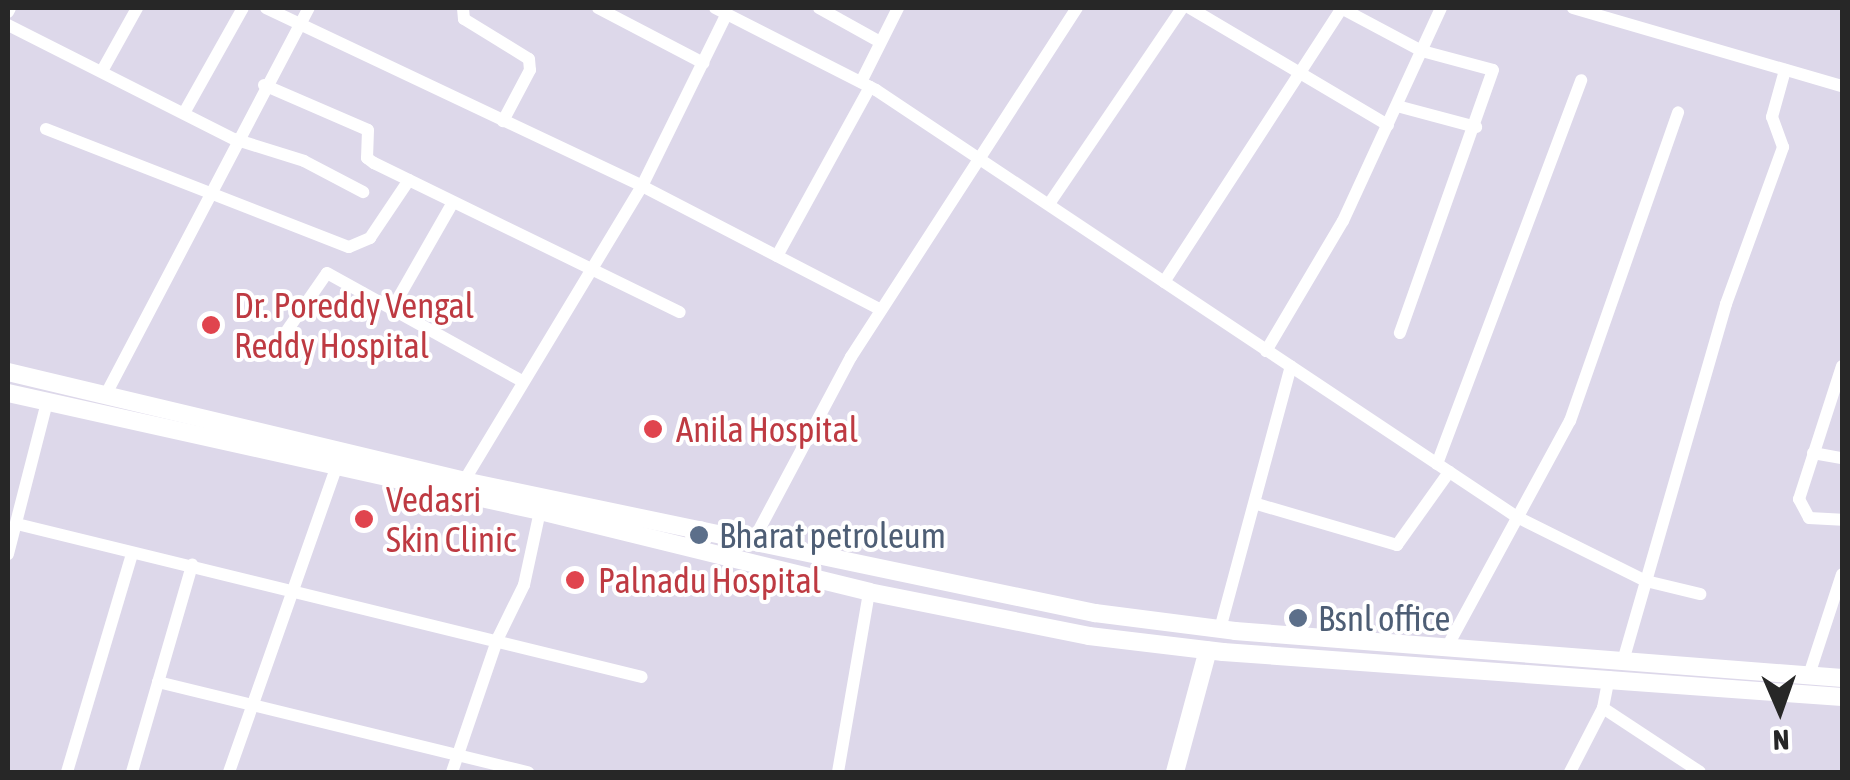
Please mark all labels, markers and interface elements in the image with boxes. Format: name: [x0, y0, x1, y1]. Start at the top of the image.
place label: Dr. Poreddy Vengal Reddy Hospital: [234, 284, 474, 366]
marker: Dr. Poreddy Vengal Reddy Hospital: [198, 312, 224, 338]
place label: Anila Hospital: [676, 408, 858, 450]
marker: Anila Hospital: [640, 416, 666, 442]
place label: Vedasri Skin Clinic: [386, 478, 516, 560]
marker: Vedasri Skin Clinic: [351, 506, 377, 532]
place label: Bharat petroleum: [719, 514, 946, 556]
marker: Bharat petroleum: [688, 524, 710, 546]
place label: Palnadu Hospital: [598, 559, 821, 601]
marker: Palnadu Hospital: [562, 567, 588, 593]
place label: Bsnl office: [1318, 597, 1450, 639]
marker: Bsnl office: [1287, 607, 1309, 629]
north arrow: [1730, 660, 1830, 760]
text: N: [1772, 724, 1790, 756]

